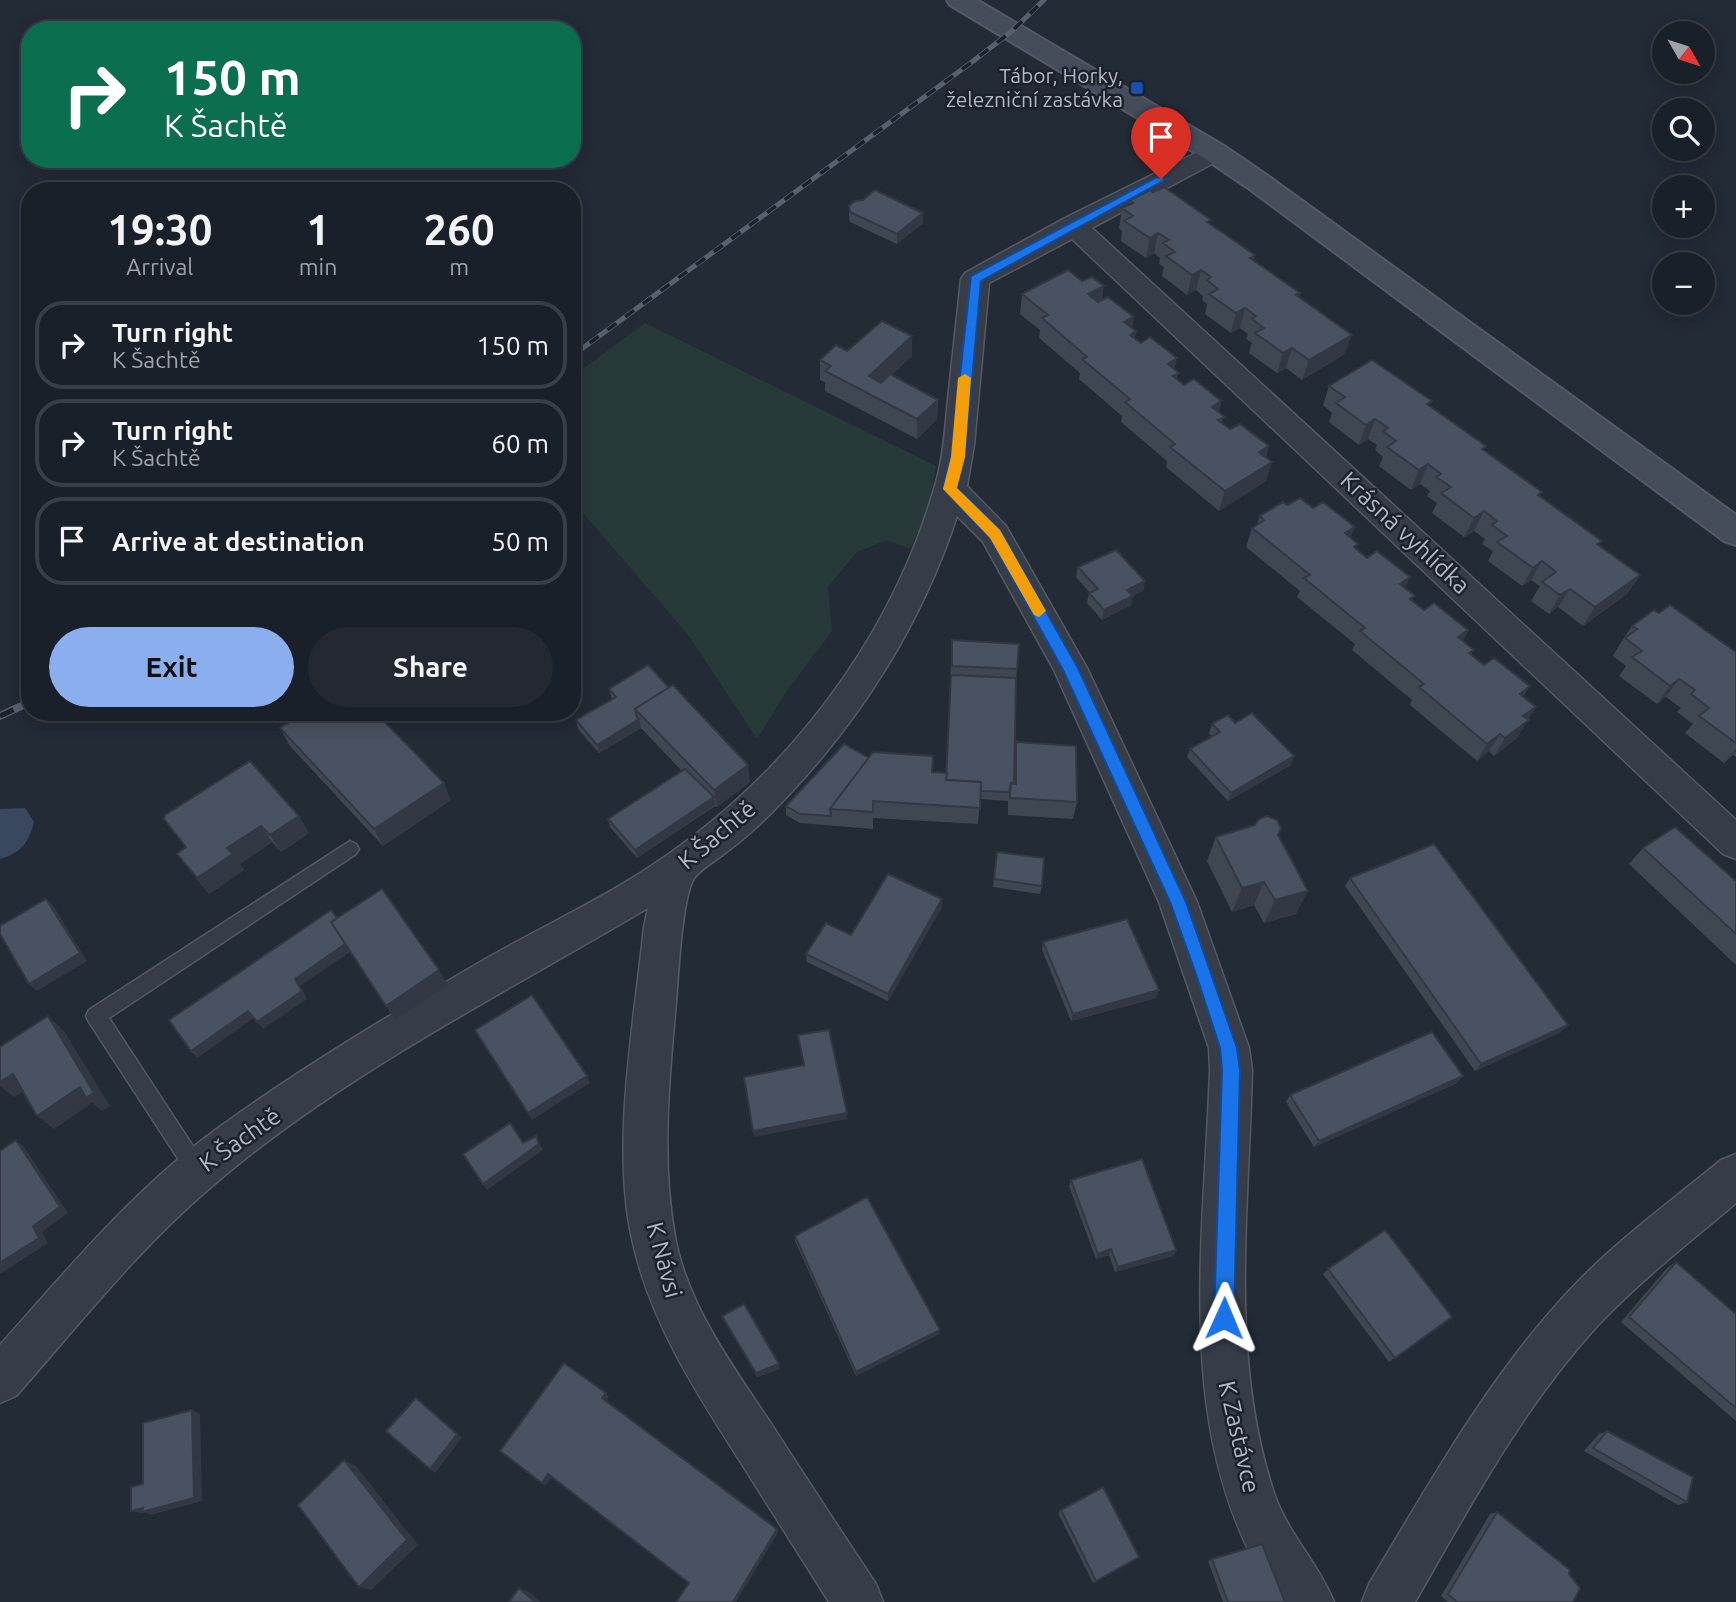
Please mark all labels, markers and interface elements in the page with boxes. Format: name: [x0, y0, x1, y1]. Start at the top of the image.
north arrow: [1652, 21, 1715, 84]
map controls: [1652, 21, 1715, 315]
icon: right: [49, 49, 140, 140]
text: 150 m: [164, 49, 301, 104]
place label: Tábor, Horky, železniční zastávka: [946, 63, 1123, 111]
marker: Tábor, Horky, železniční zastávka: [1129, 80, 1145, 96]
button: search: [1652, 98, 1715, 161]
text: K Šachtě: [164, 107, 287, 143]
pin: [1131, 107, 1191, 179]
icon: arrive: [1142, 118, 1180, 156]
button: +: [1652, 175, 1715, 238]
text: 19:30: [107, 206, 212, 253]
text: 1: [306, 206, 330, 253]
text: 260: [424, 206, 495, 253]
button: −: [1652, 252, 1715, 315]
text: Arrival: [126, 254, 193, 279]
text: min: [299, 254, 337, 279]
text: m: [449, 254, 469, 279]
text: Turn right: [112, 318, 233, 347]
icon: right: [53, 326, 91, 364]
text: 150 m: [477, 331, 549, 360]
text: K Šachtě: [112, 347, 201, 372]
text: Turn right: [112, 416, 233, 445]
icon: right: [53, 424, 91, 462]
text: 60 m: [491, 429, 549, 458]
text: K Šachtě: [112, 445, 201, 470]
street label: Krásná vyhlídka: [1335, 466, 1475, 599]
icon: arrive: [53, 522, 91, 560]
text: Arrive at destination: [112, 527, 365, 556]
text: 50 m: [491, 527, 549, 556]
button: Exit: [49, 627, 294, 707]
button: Share: [308, 627, 553, 707]
street label: K Šachtě: [672, 794, 761, 875]
street label: K Šachtě: [193, 1101, 285, 1177]
street label: K Návsi: [641, 1219, 688, 1301]
position arrow: [1187, 1281, 1261, 1355]
street label: K Zastávce: [1213, 1378, 1265, 1496]

